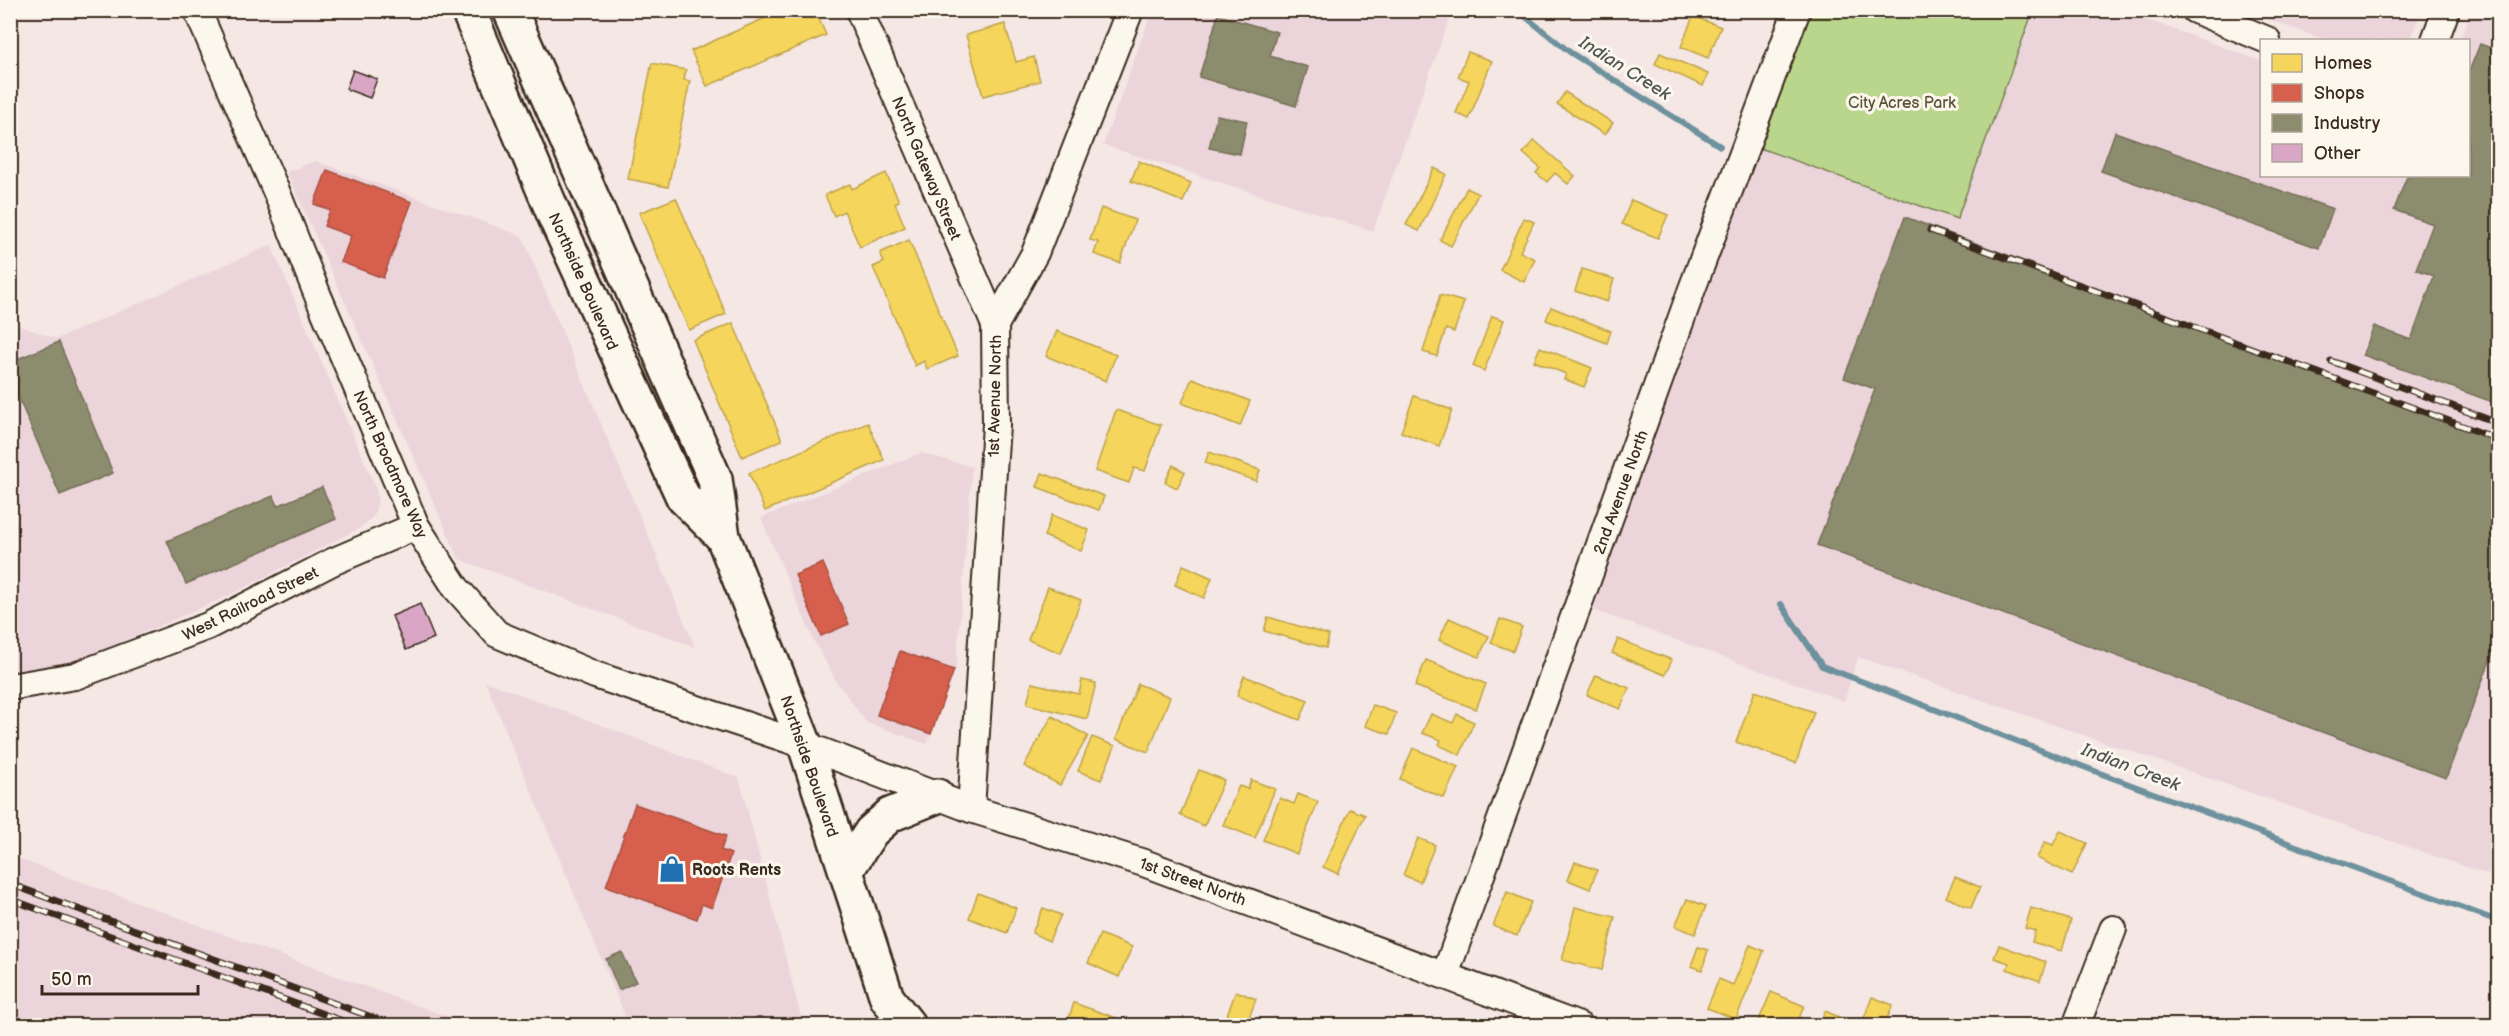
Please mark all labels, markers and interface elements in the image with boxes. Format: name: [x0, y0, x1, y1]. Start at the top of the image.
water label: Indian Creek: [1574, 31, 1675, 105]
legend: [2260, 39, 2470, 177]
text: Homes: [2314, 53, 2372, 74]
text: Shops: [2314, 83, 2365, 104]
street label: North Gateway Street: [887, 94, 964, 243]
park label: City Acres Park: [1848, 94, 1956, 113]
text: Industry: [2314, 113, 2381, 134]
text: Other: [2314, 143, 2361, 164]
street label: Northside Boulevard: [544, 210, 621, 353]
street label: 1st Avenue North: [985, 335, 1006, 457]
street label: North Broadmore Way: [348, 388, 431, 542]
street label: 2nd Avenue North: [1590, 428, 1653, 557]
street label: West Railroad Street: [180, 563, 322, 645]
street label: Northside Boulevard: [775, 693, 842, 840]
water label: Indian Creek: [2078, 739, 2184, 796]
shop icon: Roots Rents: [657, 854, 687, 884]
street label: 1st Street North: [1137, 854, 1249, 911]
place label: Roots Rents: [692, 861, 781, 880]
scale bar: [42, 958, 198, 996]
text: 50 m: [51, 969, 92, 990]

